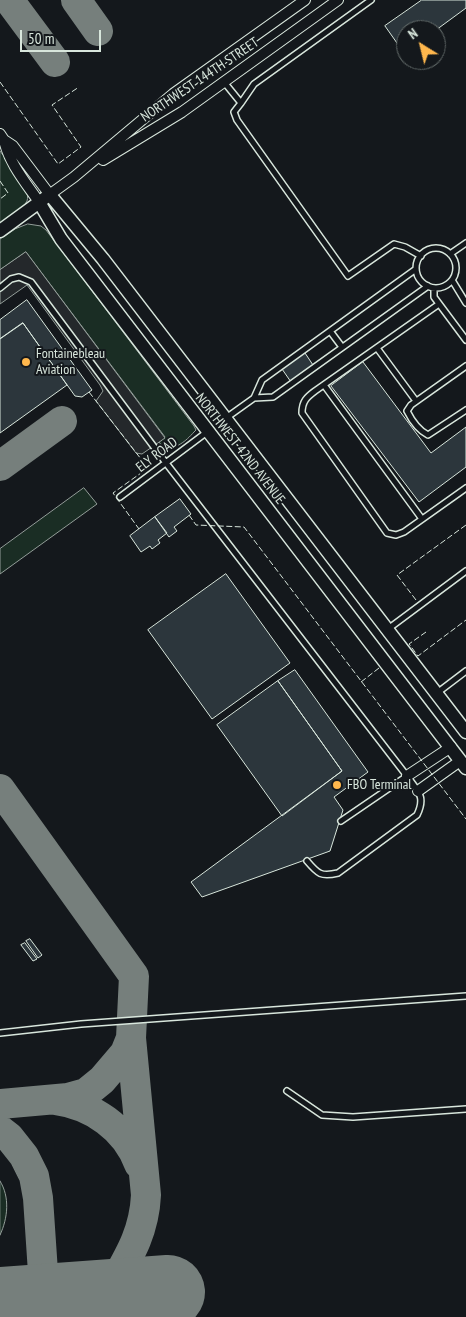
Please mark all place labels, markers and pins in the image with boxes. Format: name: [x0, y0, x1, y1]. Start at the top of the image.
place label: Fontainebleau Aviation: [36, 346, 105, 378]
marker: Fontainebleau Aviation: [20, 356, 32, 368]
place label: FBO Terminal: [347, 777, 412, 793]
marker: FBO Terminal: [331, 779, 343, 791]

